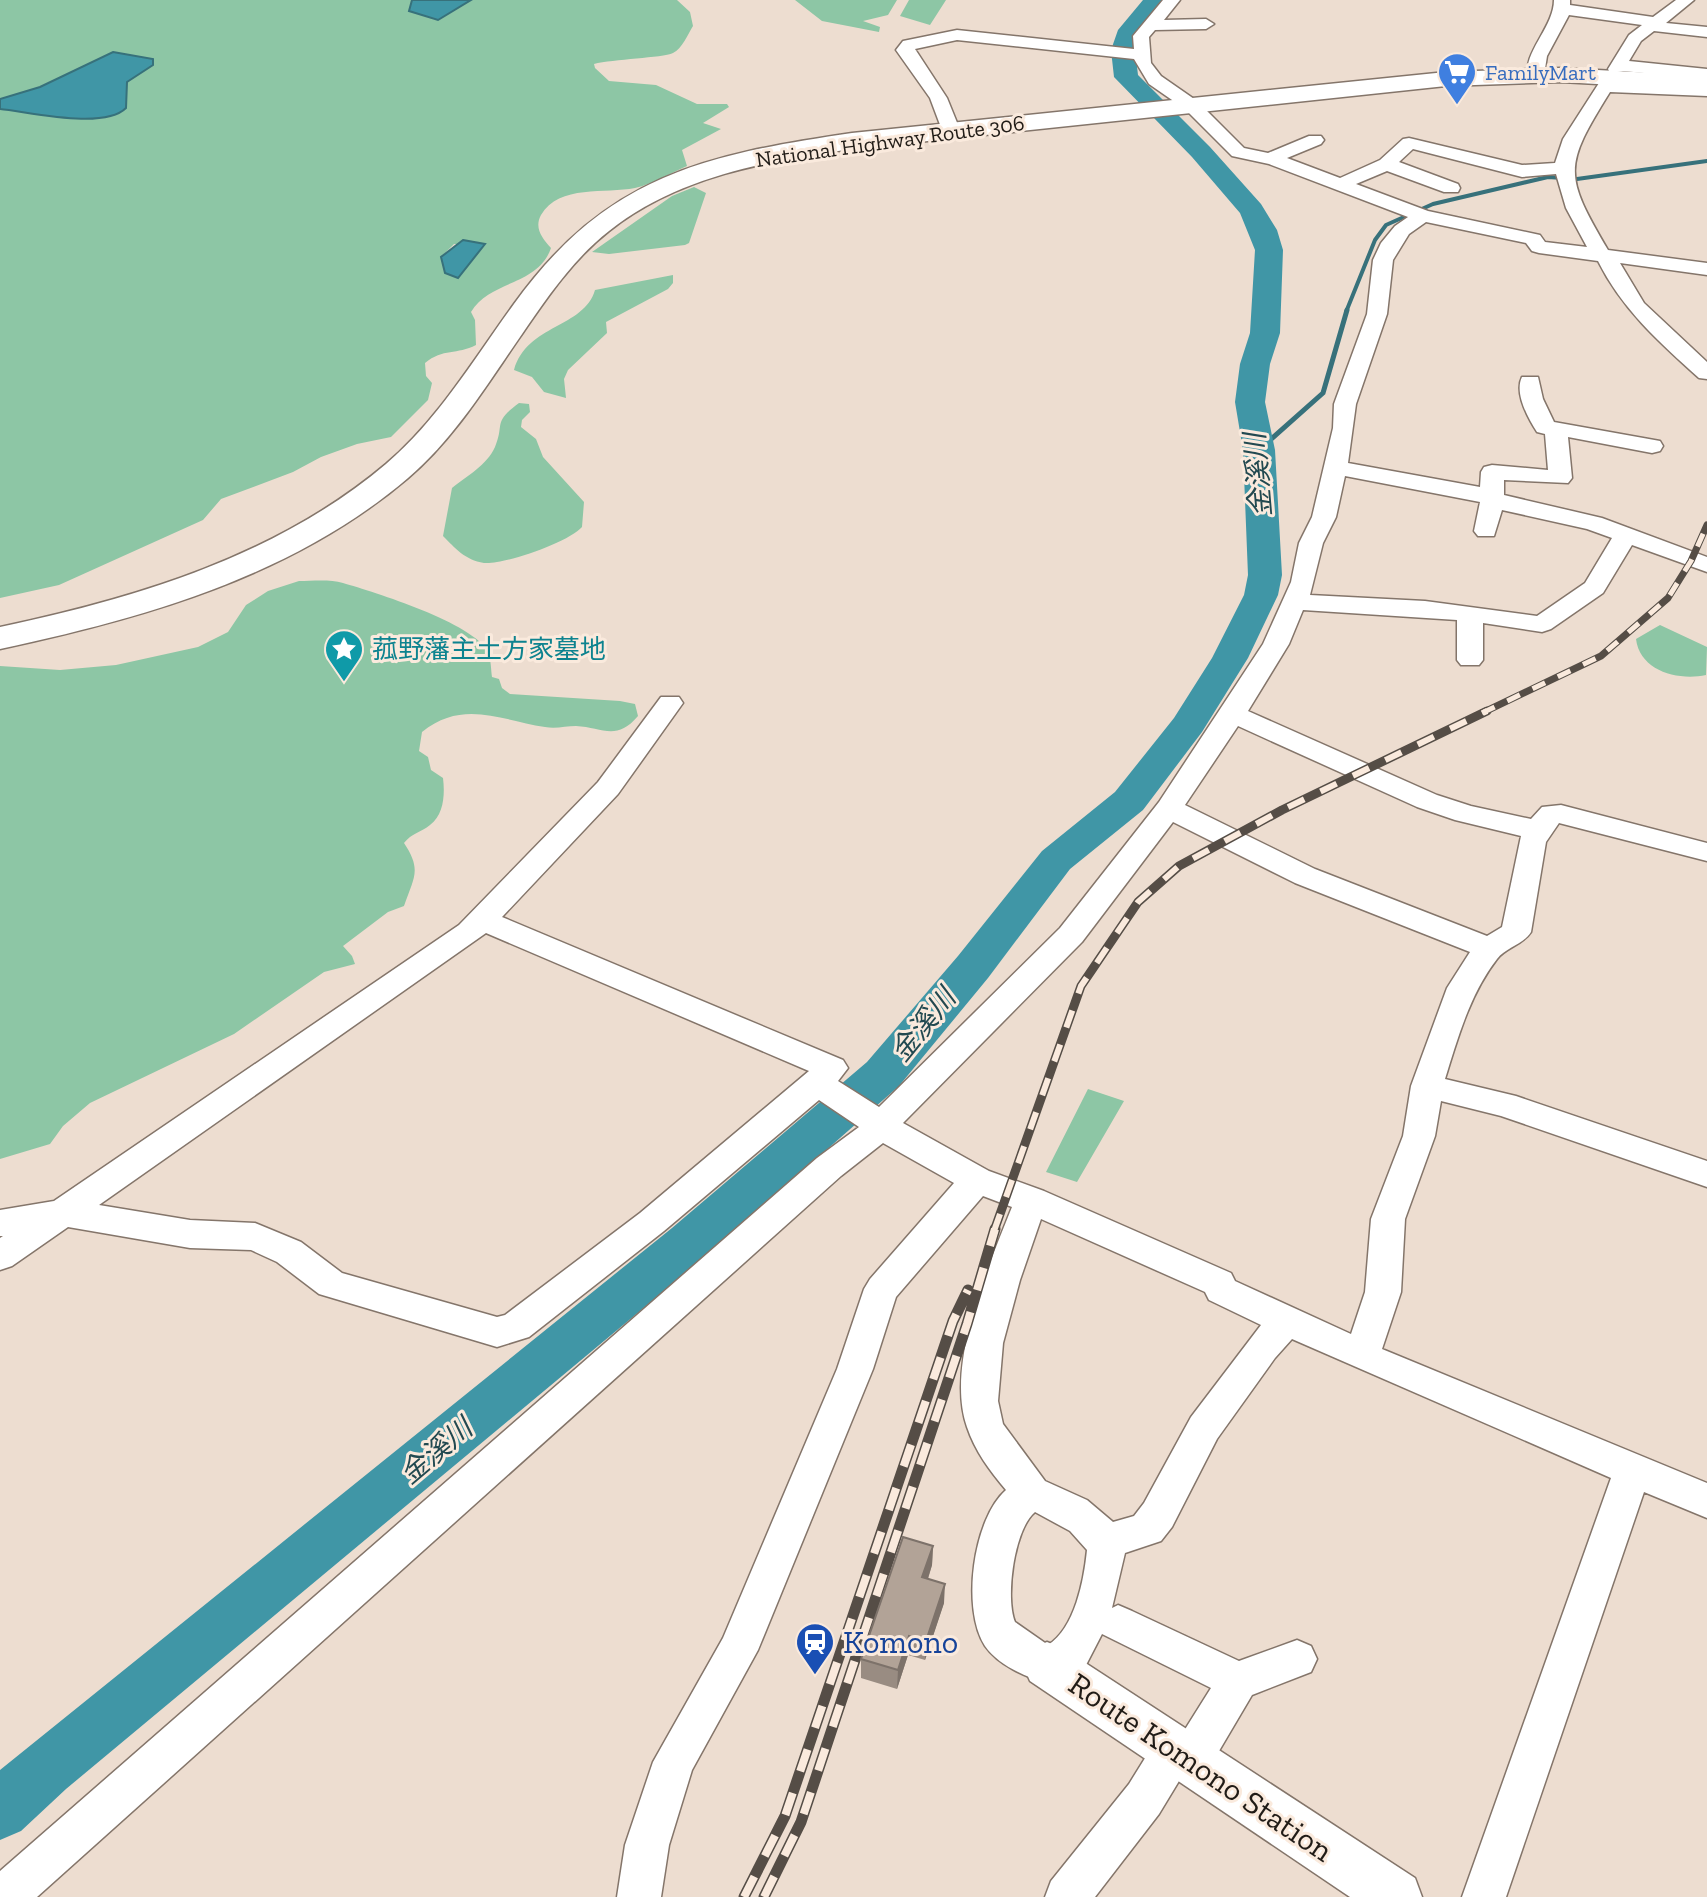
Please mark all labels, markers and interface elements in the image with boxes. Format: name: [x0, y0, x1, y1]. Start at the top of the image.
supermarket icon: FamilyMart: [1436, 51, 1478, 106]
place label: FamilyMart: [1485, 59, 1597, 86]
street label: National Highway Route 306: [754, 109, 1026, 173]
water label: 金溪川: [1238, 429, 1278, 518]
place icon: 菰野藩主土方家墓地: [323, 628, 365, 683]
place label: 菰野藩主土方家墓地: [372, 633, 606, 665]
water label: 金溪川: [884, 980, 964, 1068]
water label: 金溪川: [393, 1409, 481, 1491]
station icon: Komono: [794, 1621, 836, 1676]
place label: Komono: [843, 1623, 958, 1661]
street label: Route Komono Station: [1062, 1665, 1341, 1870]

